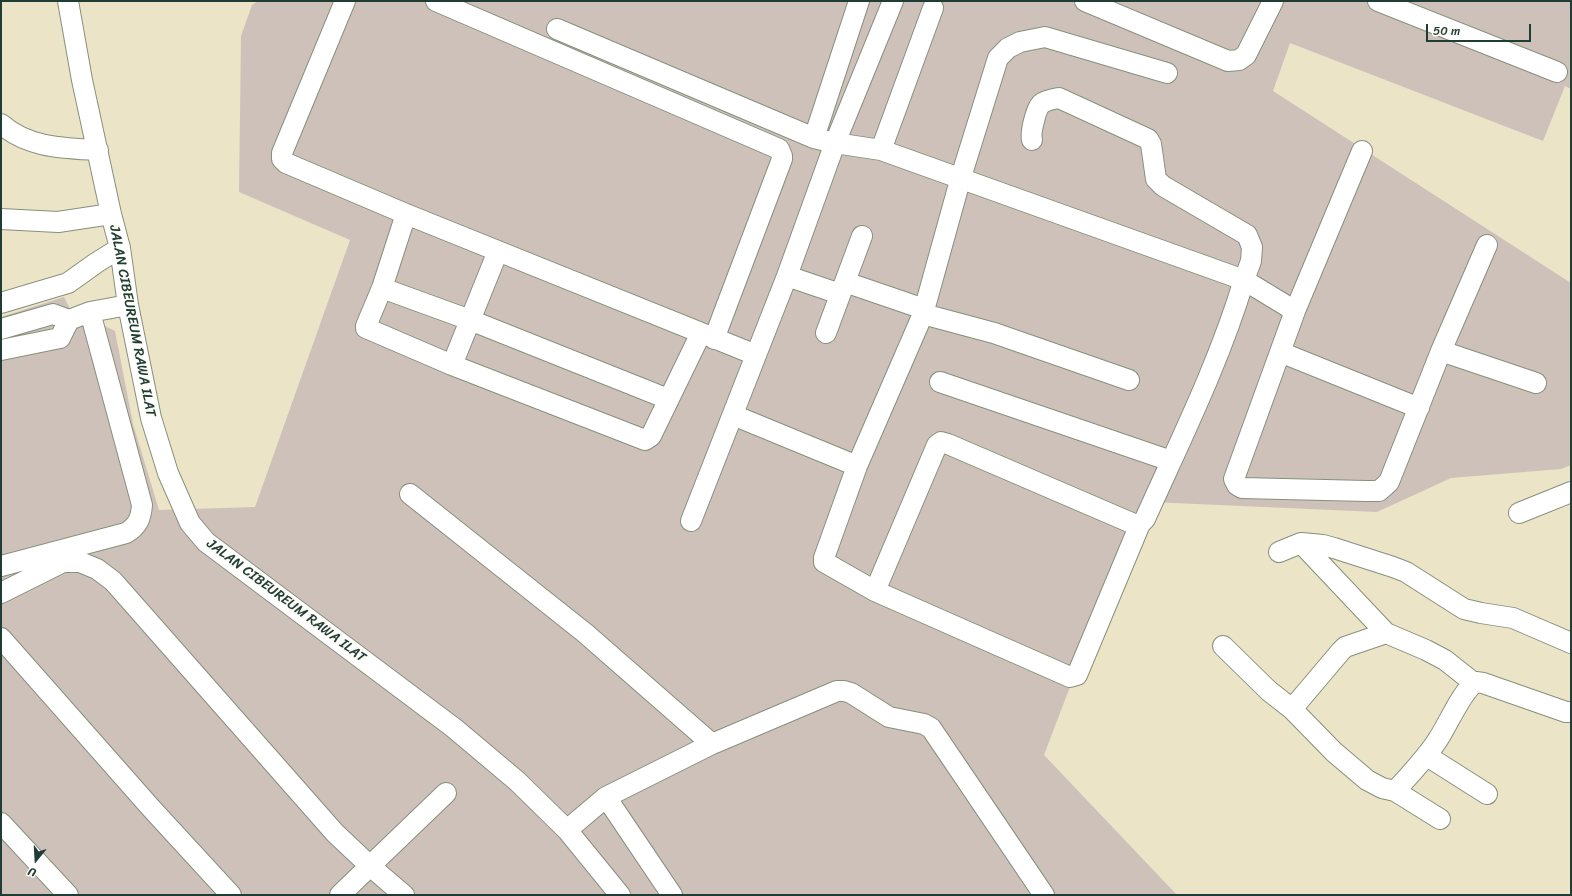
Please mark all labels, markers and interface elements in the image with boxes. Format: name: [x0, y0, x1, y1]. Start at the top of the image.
scale bar: [1428, 16, 1533, 42]
text: 50 m: [1433, 20, 1460, 42]
street label: JALAN CIBEUREUM RAWA ILAT: [105, 224, 159, 418]
street label: JALAN CIBEUREUM RAWA ILAT: [203, 536, 369, 666]
north arrow: [16, 840, 56, 880]
text: U: [26, 862, 39, 882]

